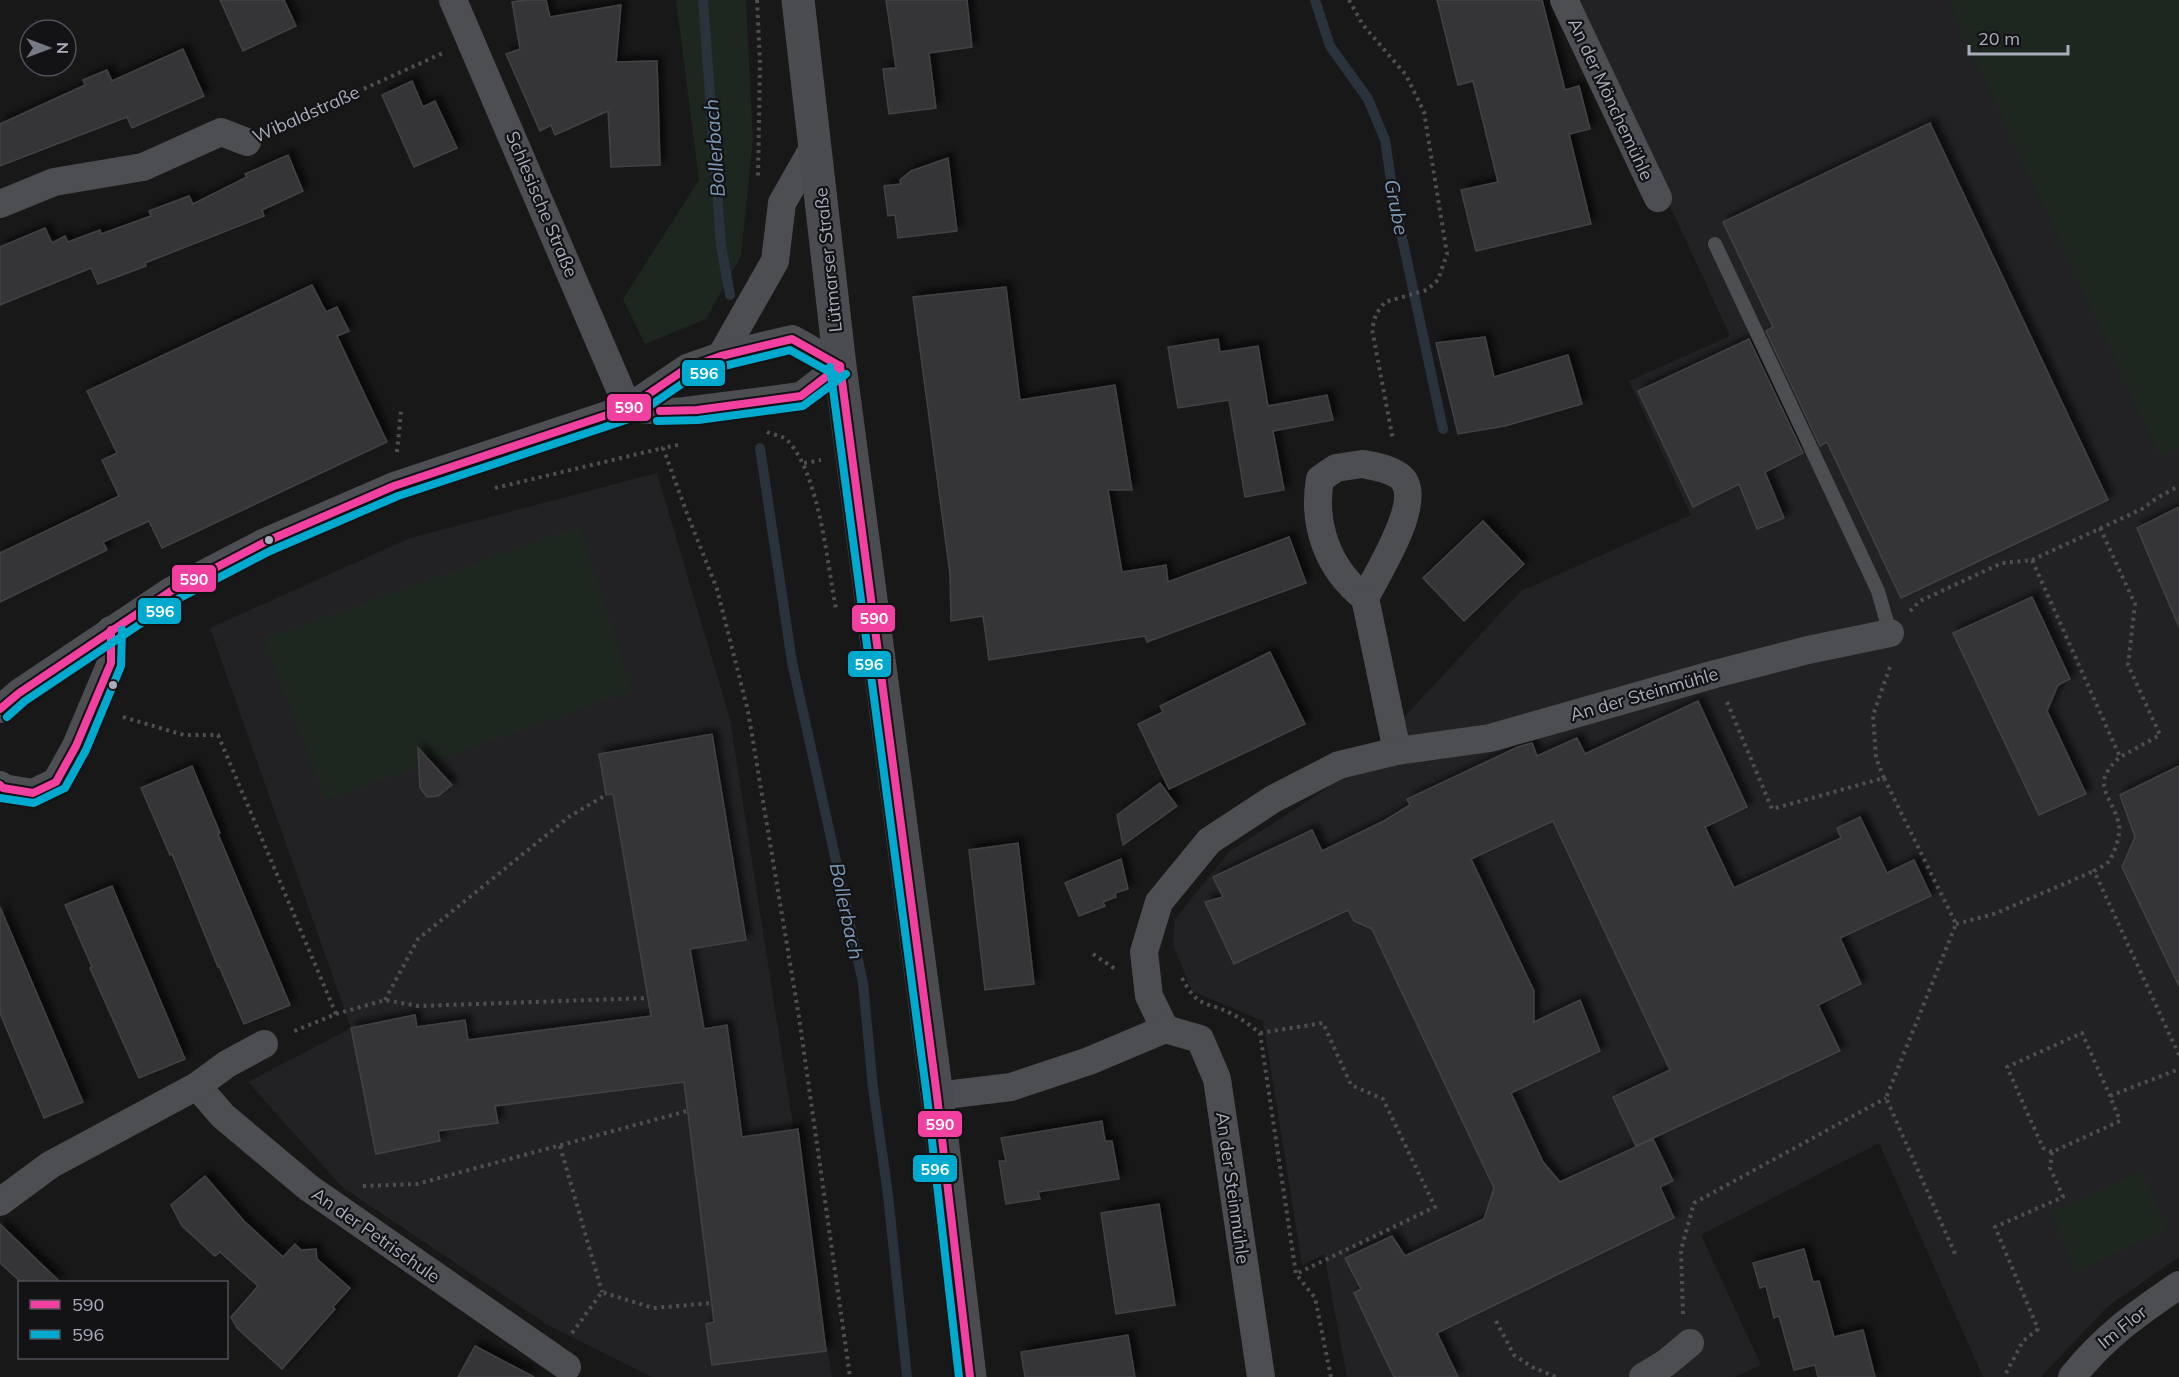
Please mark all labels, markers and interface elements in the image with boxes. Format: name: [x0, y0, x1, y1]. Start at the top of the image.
street label: An der Mönchemühle: [1563, 14, 1659, 184]
north arrow: [18, 18, 78, 78]
scale bar: [1969, 18, 2068, 56]
text: 20 m: [1978, 27, 2020, 50]
text: N: [53, 42, 73, 54]
street label: Wibaldstraße: [249, 80, 363, 148]
water label: Bollerbach: [698, 98, 730, 198]
street label: Schlesische Straße: [501, 127, 583, 281]
water label: Grube: [1379, 177, 1415, 237]
street label: Lütmarser Straße: [809, 187, 847, 333]
line badge: 596: [681, 359, 726, 387]
text: 596: [690, 363, 719, 383]
line badge: 590: [606, 393, 652, 422]
text: 590: [615, 397, 643, 417]
unlabelled marker: [263, 534, 275, 546]
line badge: 590: [171, 564, 217, 593]
text: 590: [180, 569, 208, 589]
line badge: 596: [137, 597, 182, 625]
text: 596: [146, 601, 175, 621]
line badge: 590: [851, 604, 896, 633]
text: 590: [860, 608, 888, 628]
line badge: 596: [847, 650, 892, 678]
text: 596: [855, 654, 884, 674]
street label: An der Steinmühle: [1567, 662, 1721, 726]
unlabelled marker: [107, 679, 119, 691]
water label: Bollerbach: [825, 860, 869, 962]
line badge: 590: [917, 1110, 963, 1138]
street label: An der Steinmühle: [1211, 1111, 1255, 1265]
text: 590: [926, 1114, 954, 1134]
line badge: 596: [912, 1154, 958, 1183]
text: 596: [921, 1159, 950, 1179]
street label: An der Petrischule: [307, 1182, 445, 1288]
legend: [18, 1281, 228, 1359]
text: 590: [72, 1293, 104, 1316]
street label: Im Flor: [2093, 1300, 2151, 1354]
text: 596: [72, 1323, 104, 1346]

